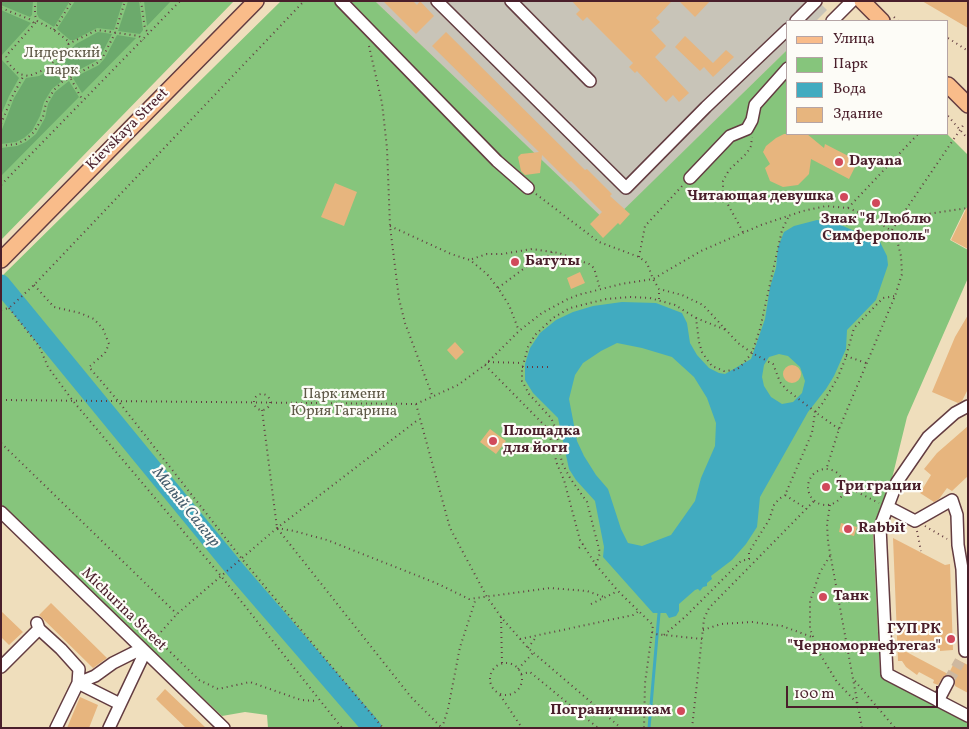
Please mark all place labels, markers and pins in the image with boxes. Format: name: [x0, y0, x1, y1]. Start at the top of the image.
place label: Dayana: [849, 153, 902, 171]
marker: Dayana: [833, 156, 845, 168]
place label: Читающая девушка: [687, 188, 834, 206]
marker: Читающая девушка: [838, 191, 850, 203]
marker: Знак "Я Люблю Симферополь": [870, 197, 882, 209]
place label: Знак "Я Люблю Симферополь": [821, 211, 931, 246]
place label: Батуты: [525, 253, 580, 271]
marker: Батуты: [509, 256, 521, 268]
place label: Площадка для йоги: [503, 423, 580, 458]
marker: Площадка для йоги: [487, 435, 499, 447]
place label: Три грации: [836, 478, 921, 496]
marker: Три грации: [820, 481, 832, 493]
place label: Rabbit: [858, 520, 906, 538]
marker: Rabbit: [842, 523, 854, 535]
place label: Танк: [833, 588, 869, 606]
marker: Танк: [817, 591, 829, 603]
place label: ГУП РК "Черноморнефтегаз": [787, 621, 941, 656]
marker: ГУП РК "Черноморнефтегаз": [945, 633, 957, 645]
place label: Пограничникам: [550, 702, 671, 720]
marker: Пограничникам: [675, 705, 687, 717]

